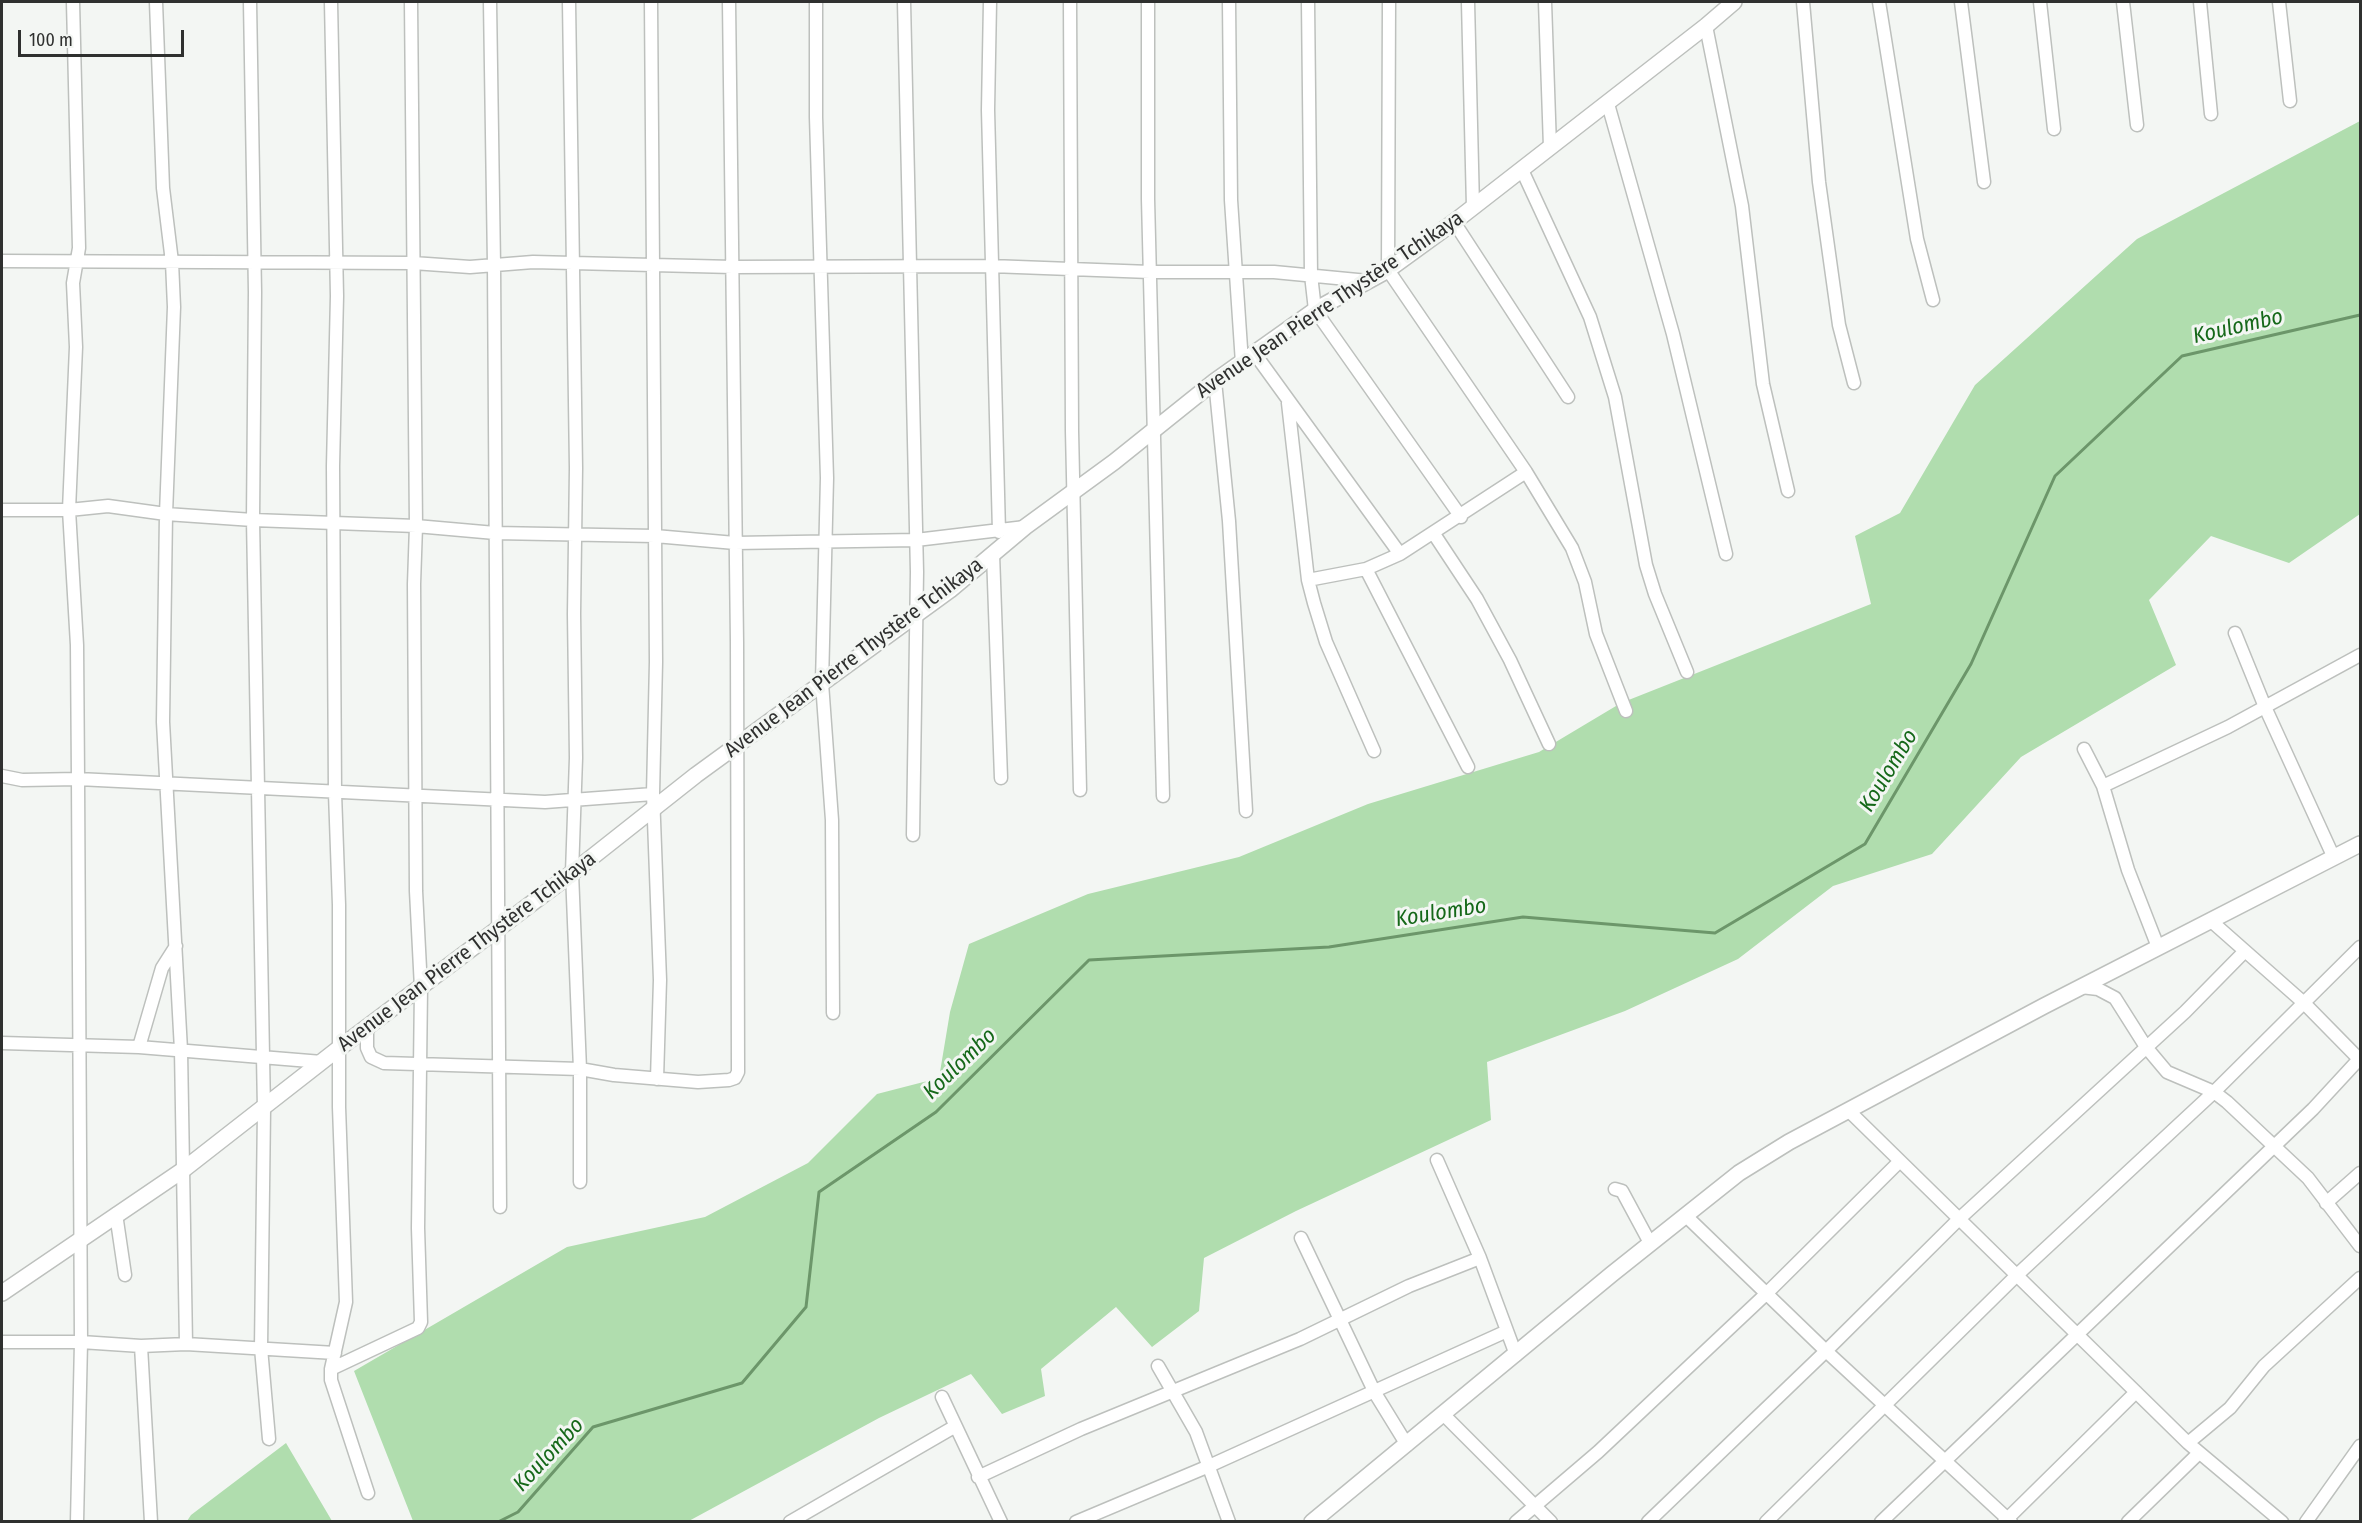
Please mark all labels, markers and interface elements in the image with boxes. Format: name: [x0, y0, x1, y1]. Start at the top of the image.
scale bar: [21, 18, 188, 56]
text: 100 m: [29, 29, 73, 51]
street label: Avenue Jean Pierre Thystère Tchikaya: [1192, 206, 1468, 404]
water label: Koulombo: [2190, 304, 2286, 350]
street label: Avenue Jean Pierre Thystère Tchikaya: [720, 553, 988, 763]
water label: Koulombo: [1854, 725, 1924, 817]
street label: Avenue Jean Pierre Thystère Tchikaya: [333, 847, 601, 1057]
water label: Koulombo: [1394, 893, 1488, 933]
water label: Koulombo: [918, 1023, 1002, 1105]
water label: Koulombo: [508, 1413, 590, 1497]

